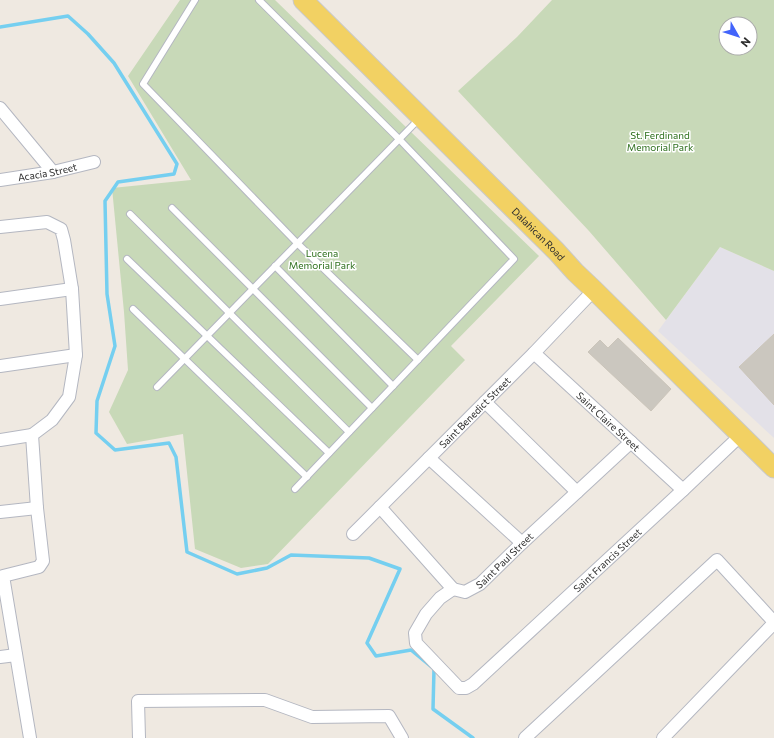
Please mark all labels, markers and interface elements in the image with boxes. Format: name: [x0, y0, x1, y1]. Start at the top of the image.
north arrow: [718, 16, 758, 56]
text: N: [739, 35, 754, 50]
park label: St. Ferdinand Memorial Park: [627, 129, 694, 153]
street label: Acacia Street: [17, 160, 78, 183]
street label: Dalahican Road: [510, 205, 568, 263]
park label: Lucena Memorial Park: [289, 247, 356, 271]
street label: Saint Benedict Street: [436, 374, 513, 451]
street label: Saint Claire Street: [574, 389, 643, 454]
street label: Saint Francis Street: [571, 526, 644, 594]
street label: Saint Paul Street: [474, 530, 535, 591]

